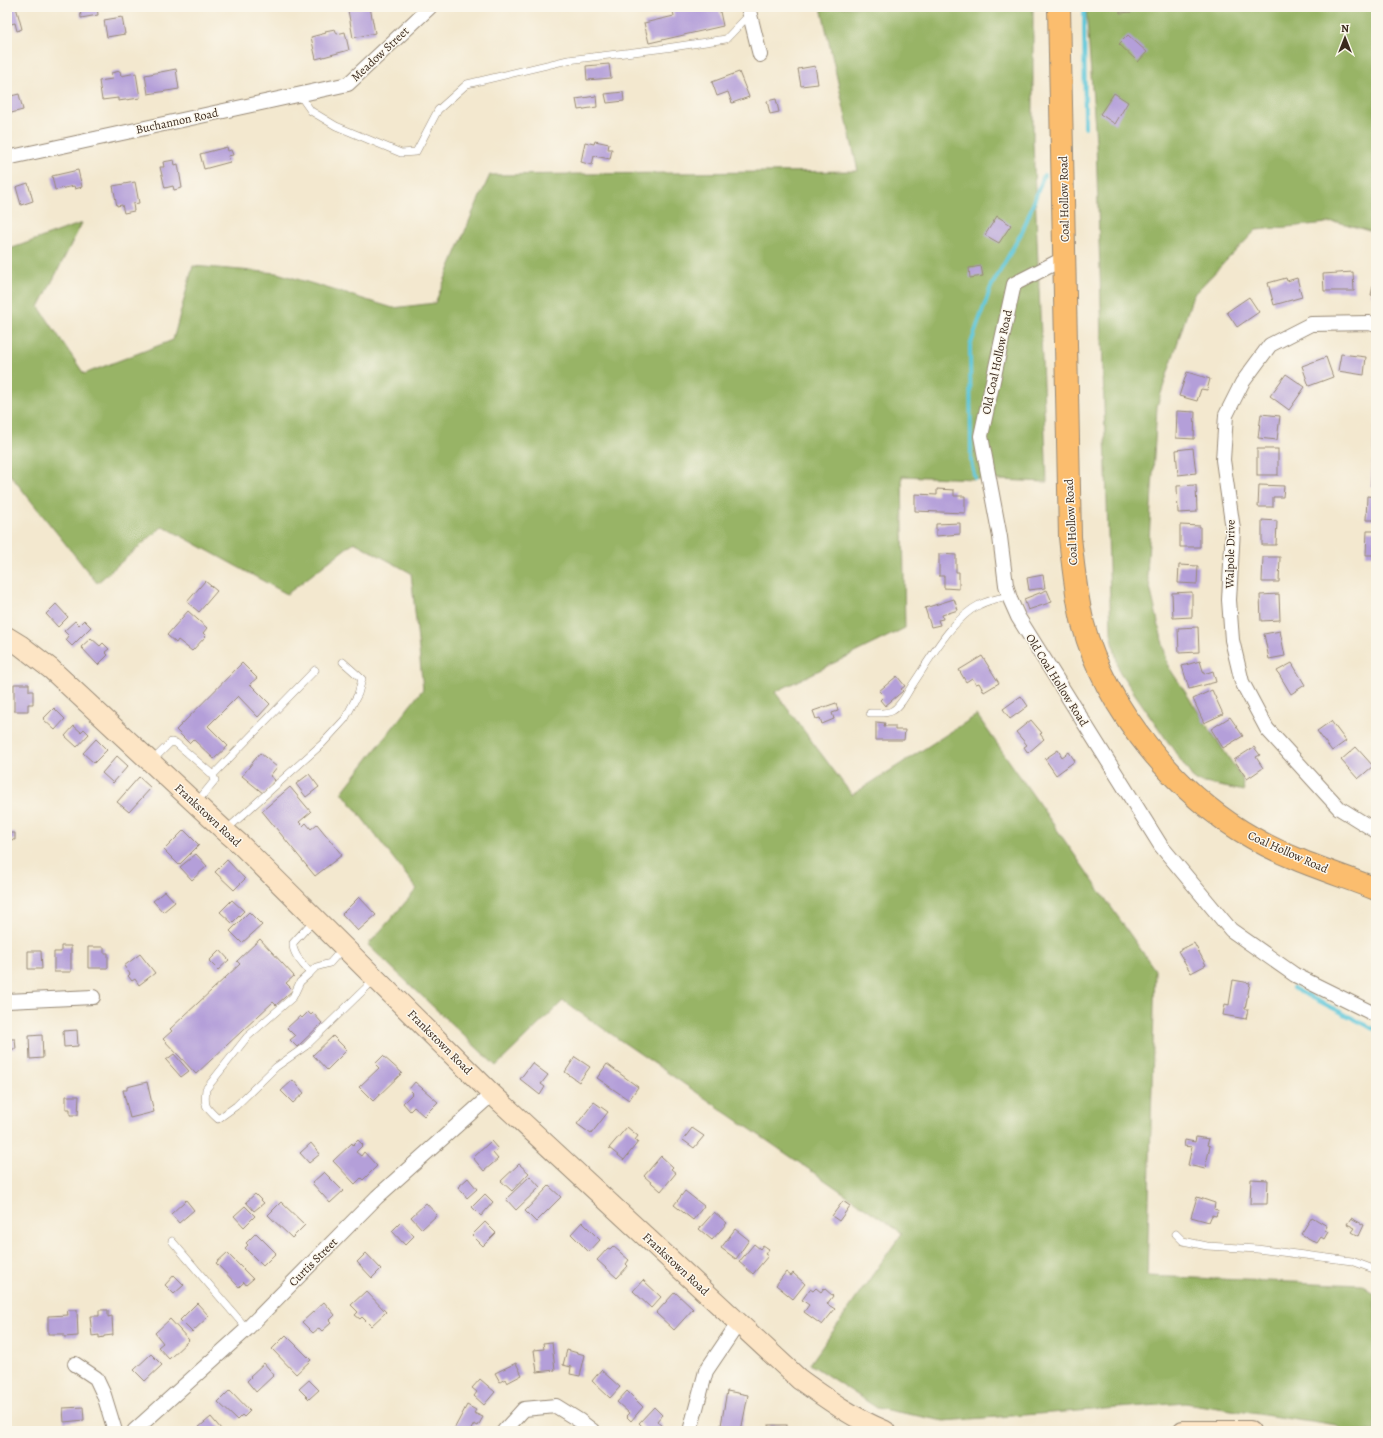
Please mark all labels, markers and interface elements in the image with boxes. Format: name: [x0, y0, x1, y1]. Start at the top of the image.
north arrow: [1325, 18, 1365, 58]
text: N: [1341, 21, 1349, 36]
street label: Meadow Street: [348, 23, 412, 85]
street label: Buchannon Road: [134, 104, 220, 138]
street label: Coal Hollow Road: [1055, 155, 1073, 242]
street label: Old Coal Hollow Road: [978, 308, 1016, 416]
street label: Coal Hollow Road: [1061, 478, 1081, 566]
street label: Walpole Drive: [1221, 520, 1239, 589]
street label: Old Coal Hollow Road: [1022, 631, 1092, 730]
street label: Frankstown Road: [171, 780, 245, 850]
street label: Coal Hollow Road: [1245, 827, 1331, 877]
street label: Frankstown Road: [404, 1006, 476, 1078]
street label: Frankstown Road: [639, 1229, 713, 1299]
street label: Curtis Street: [285, 1234, 341, 1290]

